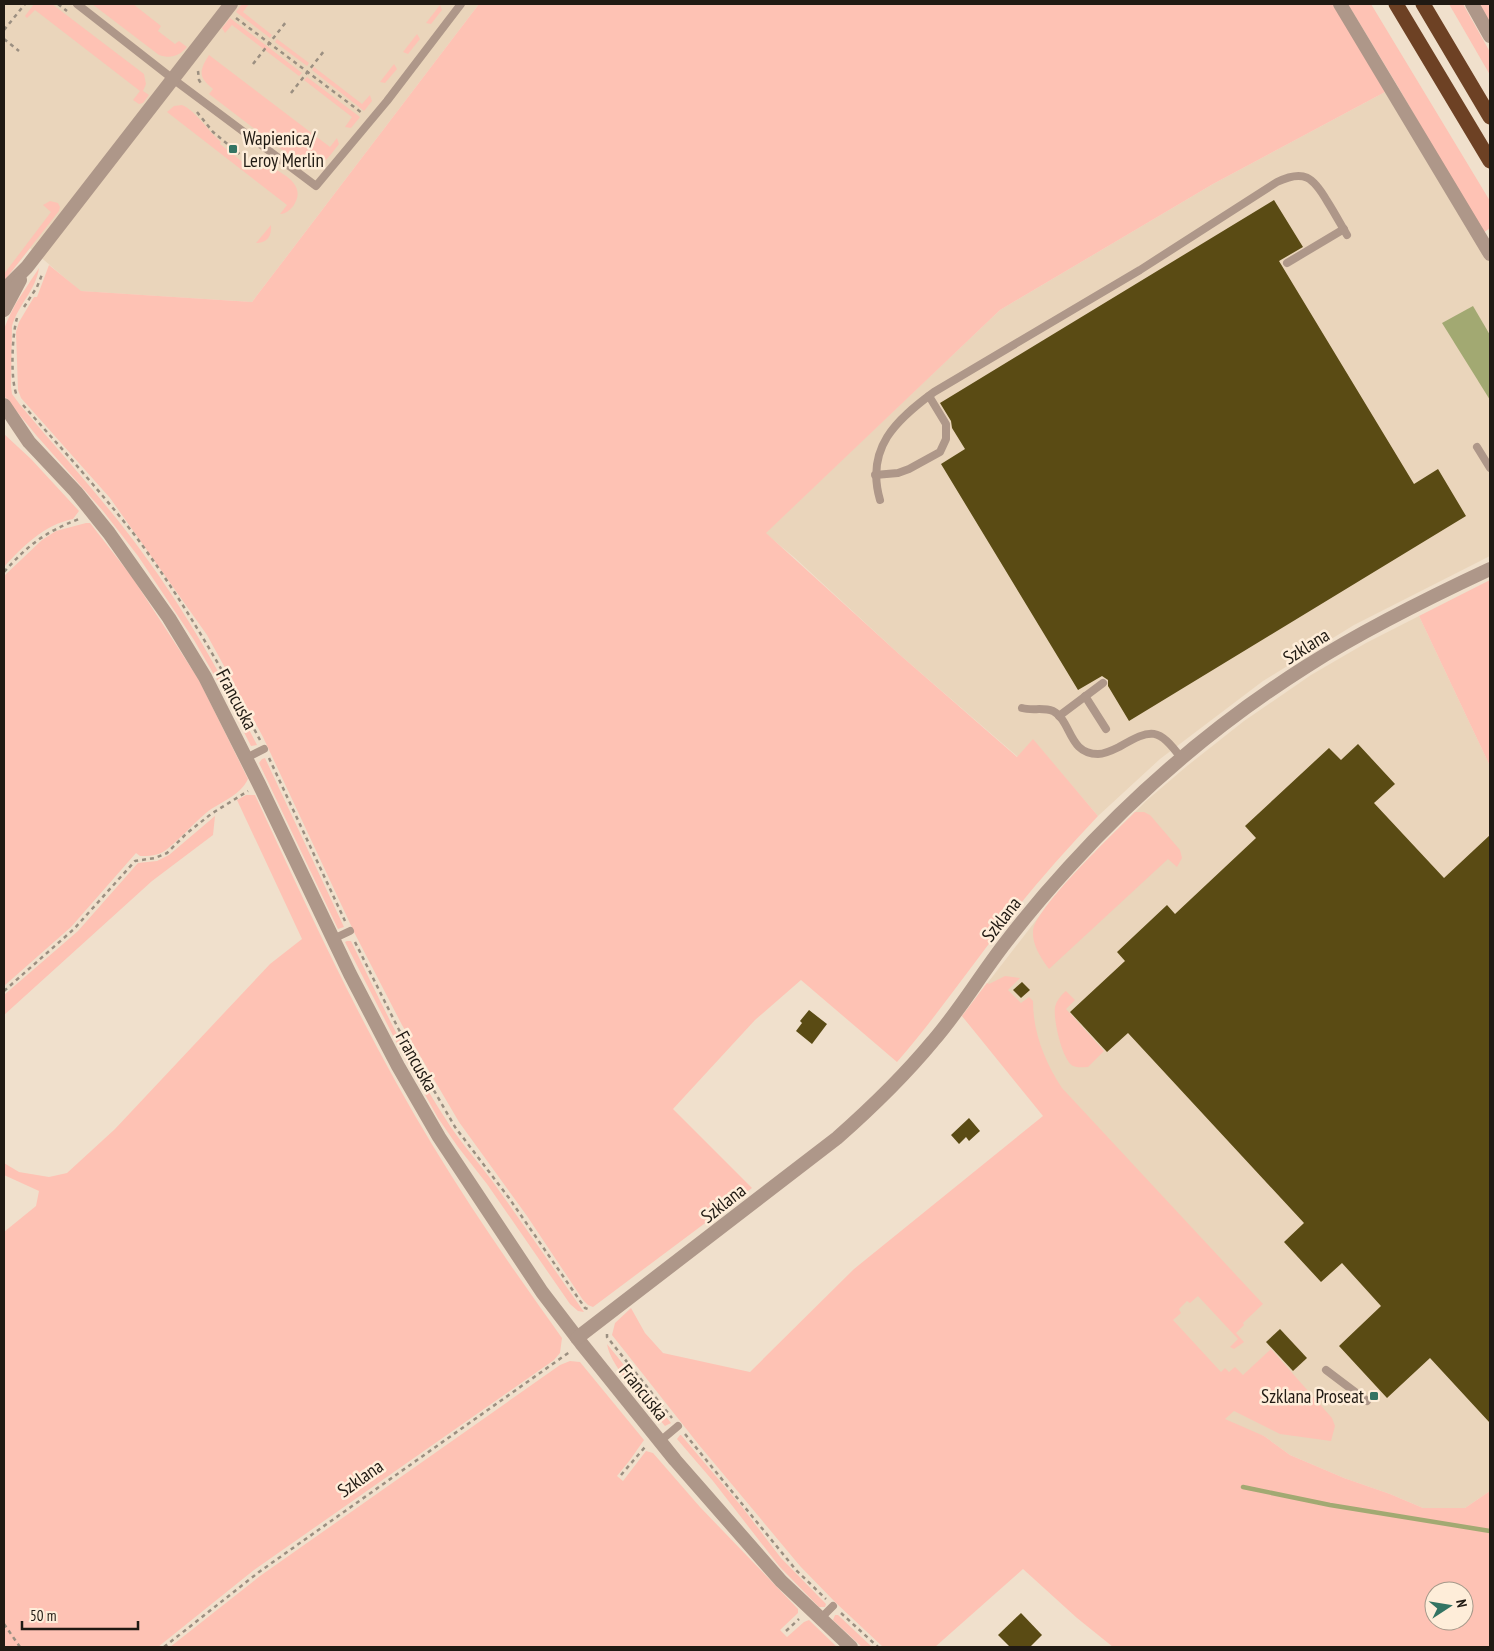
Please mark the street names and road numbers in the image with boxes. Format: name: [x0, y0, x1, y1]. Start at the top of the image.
street label: Szklana: [1278, 622, 1334, 670]
street label: Francuska: [211, 664, 263, 734]
street label: Szklana: [976, 892, 1026, 946]
street label: Francuska: [391, 1027, 443, 1095]
street label: Szklana: [696, 1178, 750, 1228]
street label: Francuska: [614, 1359, 674, 1425]
street label: Szklana: [333, 1454, 387, 1502]

